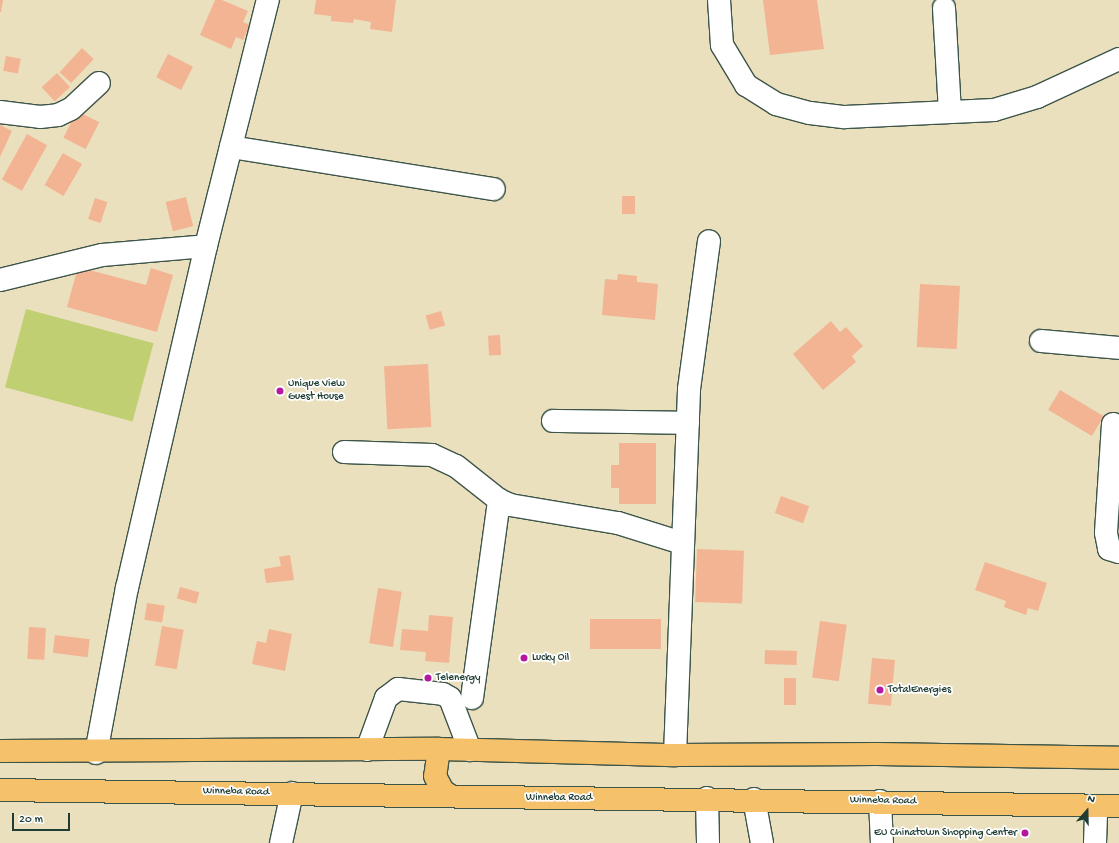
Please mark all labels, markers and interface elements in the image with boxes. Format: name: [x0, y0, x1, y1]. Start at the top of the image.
place label: Unique View Guest House: [288, 378, 345, 404]
marker: Unique View Guest House: [275, 386, 285, 396]
place label: Lucky Oil: [532, 651, 569, 665]
marker: Lucky Oil: [519, 653, 529, 663]
place label: Telenergy: [436, 671, 480, 685]
marker: Telenergy: [423, 673, 433, 683]
place label: TotalEnergies: [888, 683, 951, 697]
marker: TotalEnergies: [875, 685, 885, 695]
street label: Winneba Road: [203, 785, 269, 799]
street label: Winneba Road: [526, 791, 592, 805]
north arrow: [1067, 791, 1107, 831]
text: N: [1086, 793, 1097, 807]
street label: Winneba Road: [850, 794, 916, 808]
scale bar: [14, 805, 72, 831]
text: 20 m: [19, 813, 43, 827]
place label: EU Chinatown Shopping Center: [874, 826, 1017, 840]
marker: EU Chinatown Shopping Center: [1020, 828, 1030, 838]

